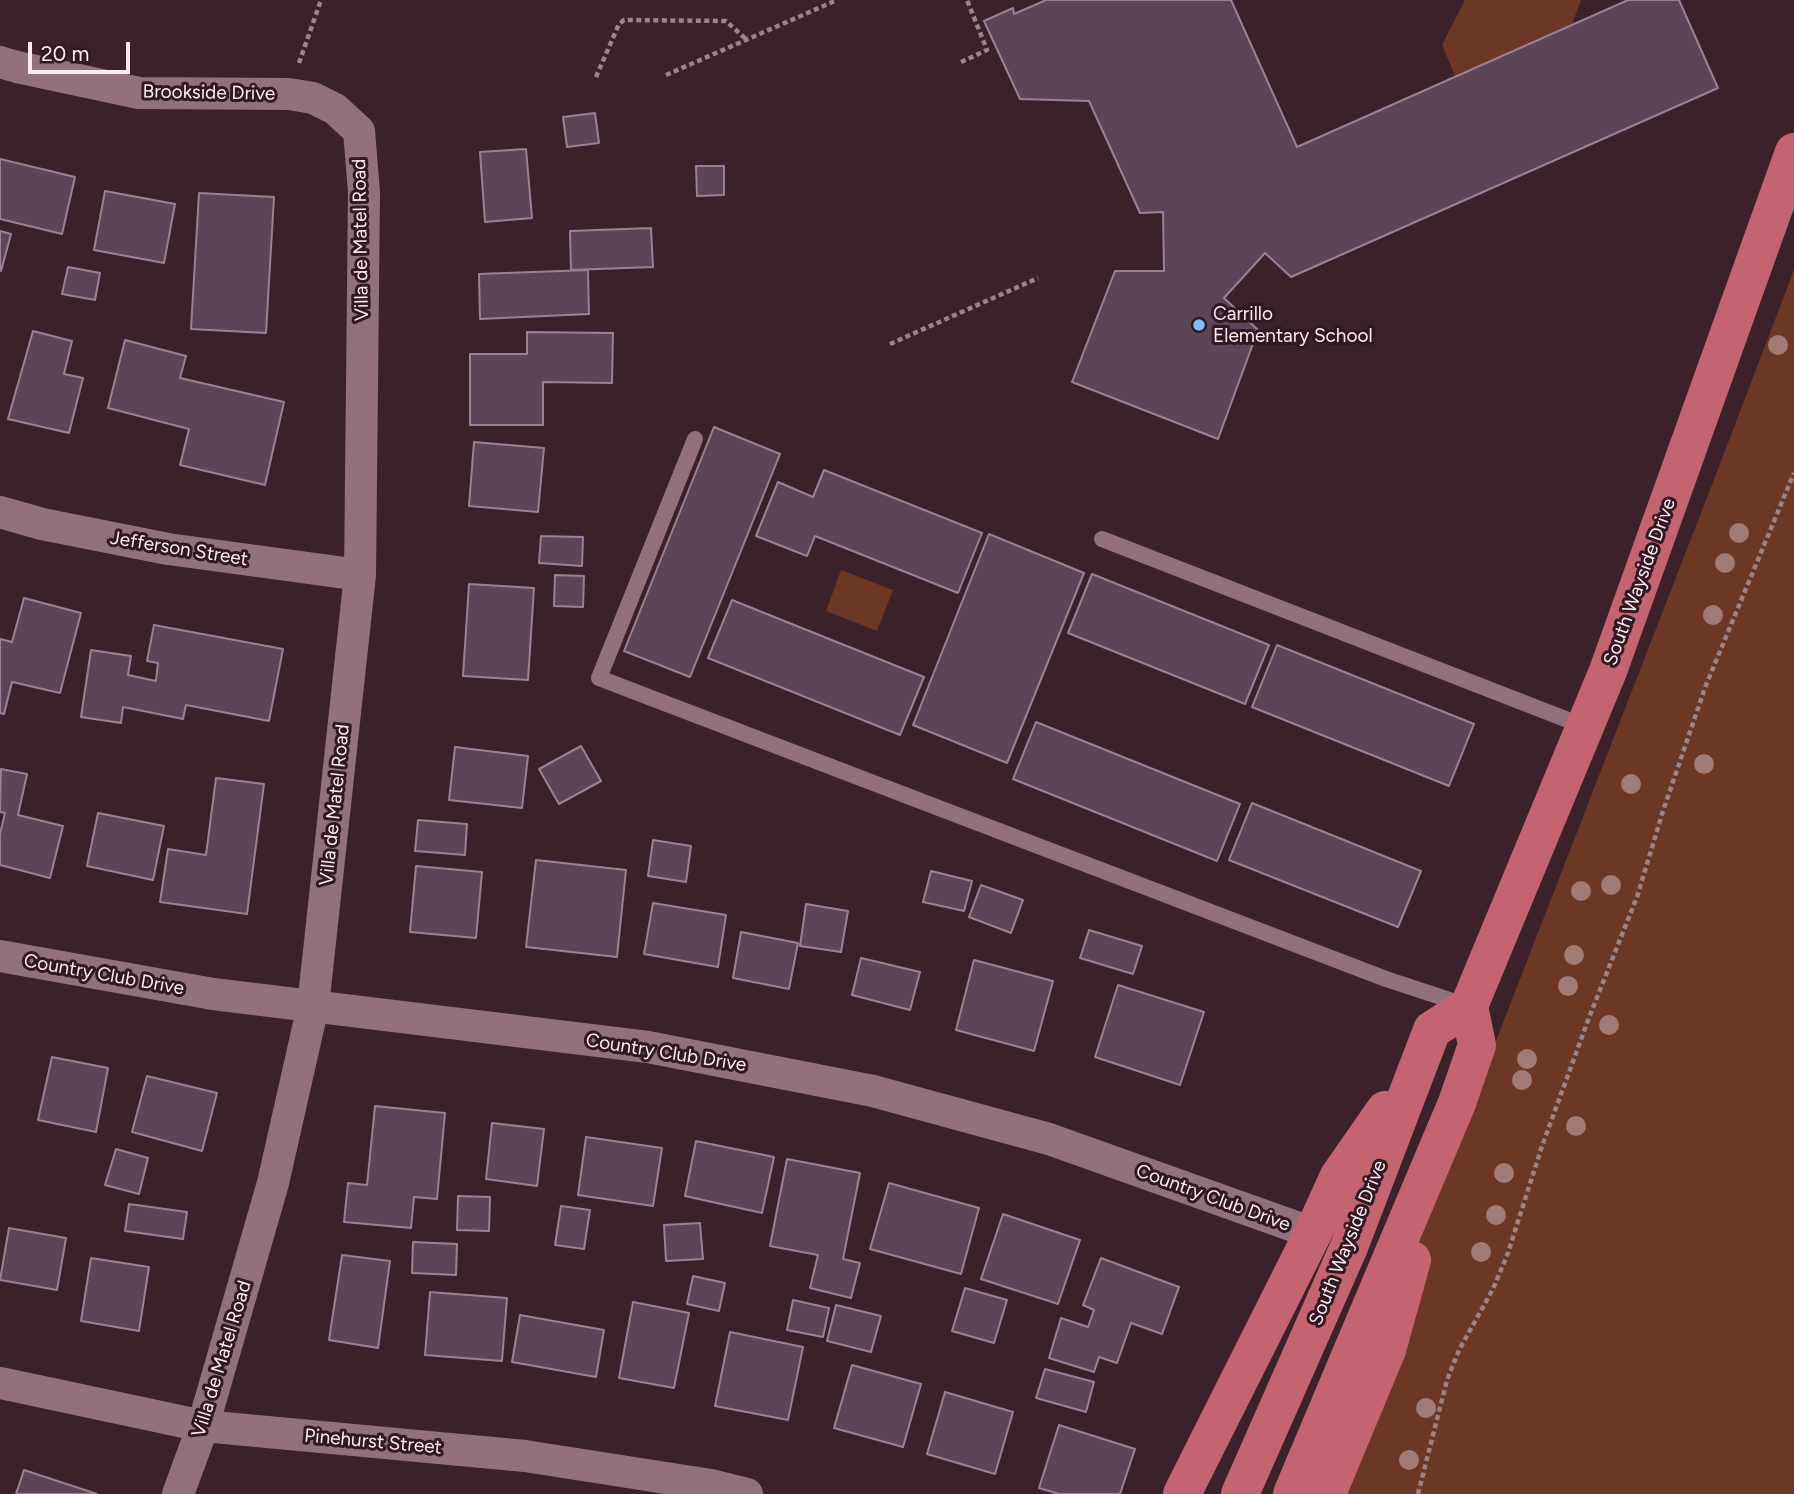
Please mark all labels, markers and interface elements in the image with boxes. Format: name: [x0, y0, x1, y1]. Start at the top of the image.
scale bar: [32, 28, 133, 72]
text: 20 m: [41, 41, 89, 66]
street label: Brookside Drive: [142, 80, 276, 106]
street label: Villa de Matel Road: [348, 159, 374, 321]
place label: Carrillo Elementary School: [1213, 303, 1373, 347]
marker: Carrillo Elementary School: [1191, 317, 1207, 333]
street label: South Wayside Drive: [1599, 495, 1681, 669]
street label: Jefferson Street: [108, 527, 250, 571]
street label: Villa de Matel Road: [315, 723, 355, 887]
street label: Country Club Drive: [22, 950, 186, 1000]
street label: Country Club Drive: [584, 1029, 748, 1077]
street label: South Wayside Drive: [1304, 1157, 1392, 1329]
street label: Country Club Drive: [1133, 1160, 1293, 1236]
street label: Villa de Matel Road: [187, 1278, 257, 1440]
street label: Pinehurst Street: [303, 1425, 443, 1459]

